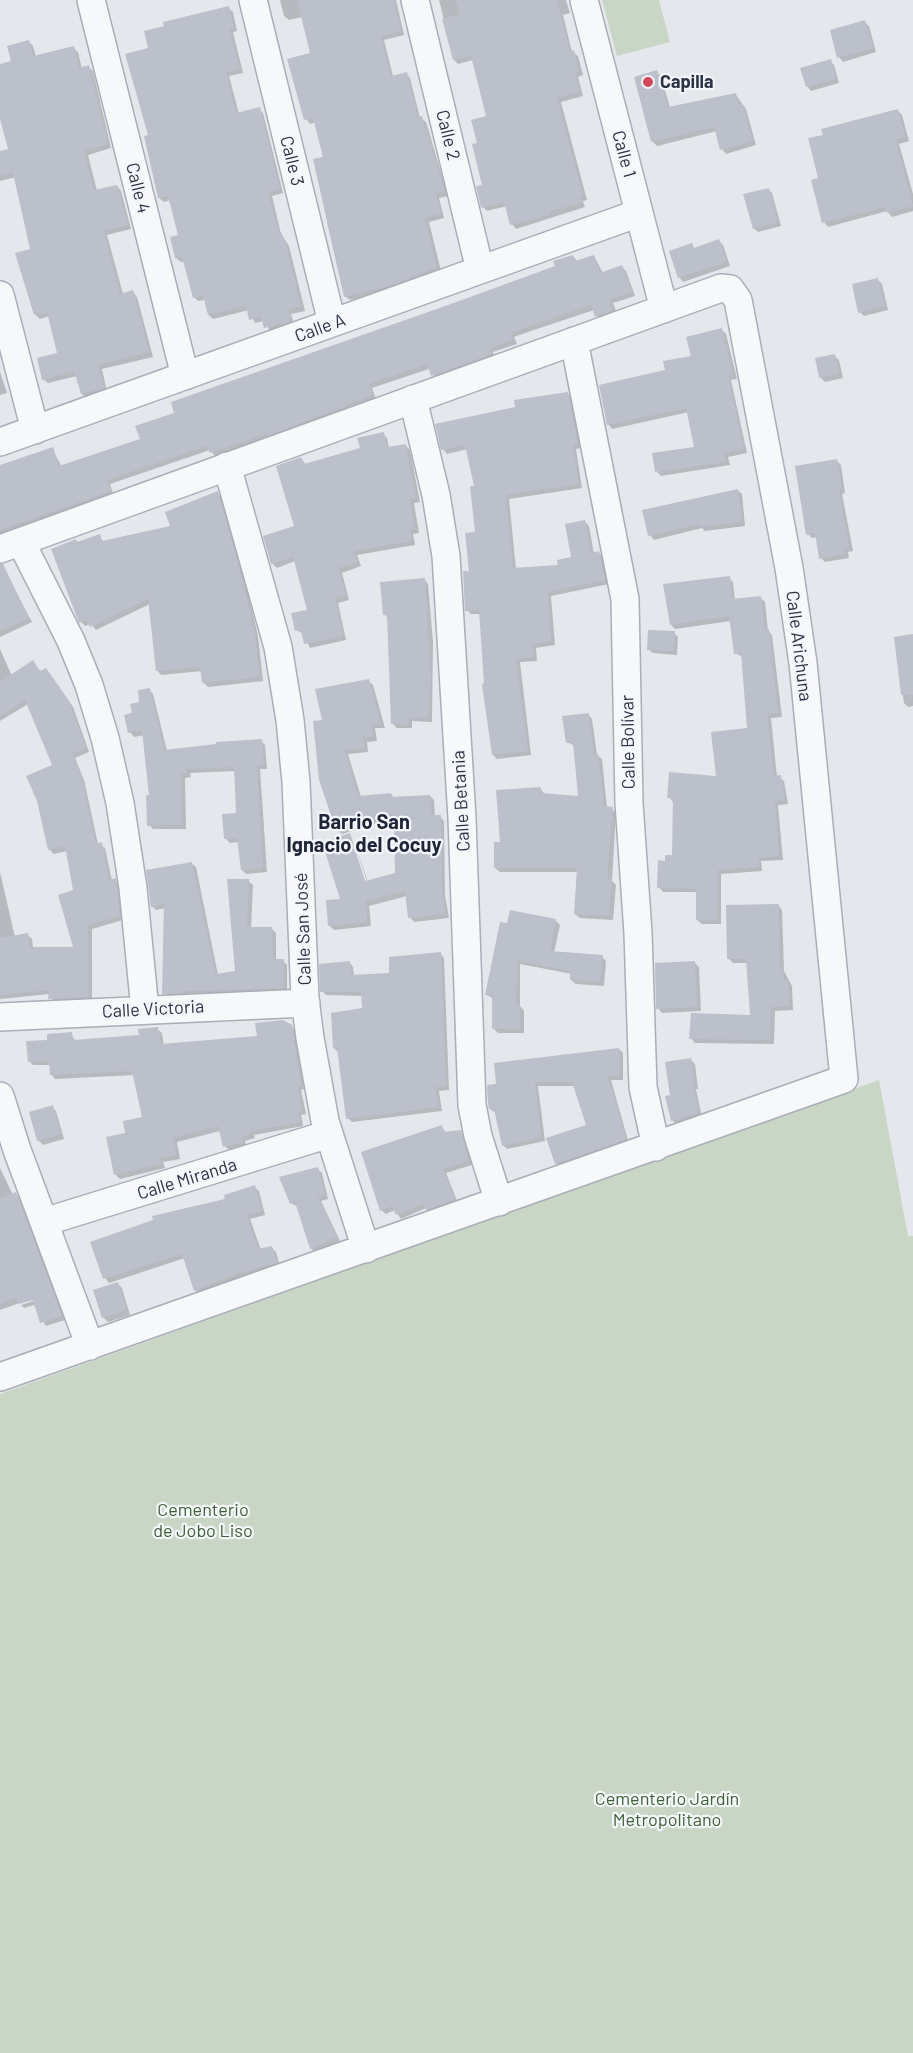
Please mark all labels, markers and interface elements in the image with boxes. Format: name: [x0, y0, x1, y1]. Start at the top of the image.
place label: Capilla: [660, 71, 713, 93]
marker: Capilla: [641, 75, 655, 89]
street label: Calle 2: [431, 108, 465, 162]
street label: Calle 1: [607, 128, 641, 180]
street label: Calle 3: [275, 134, 309, 188]
street label: Calle 4: [121, 160, 155, 216]
street label: Calle A: [292, 309, 348, 347]
street label: Calle Arichuna: [782, 590, 816, 702]
street label: Calle Bolívar: [616, 695, 640, 789]
street label: Calle Betania: [448, 750, 474, 852]
district label: Barrio San Ignacio del Cocuy: [287, 810, 441, 857]
street label: Calle San José: [290, 872, 316, 986]
street label: Calle Victoria: [101, 996, 205, 1022]
street label: Calle Miranda: [134, 1154, 240, 1204]
park label: Cementerio de Jobo Liso: [153, 1499, 253, 1541]
park label: Cementerio Jardín Metropolitano: [595, 1788, 739, 1830]

